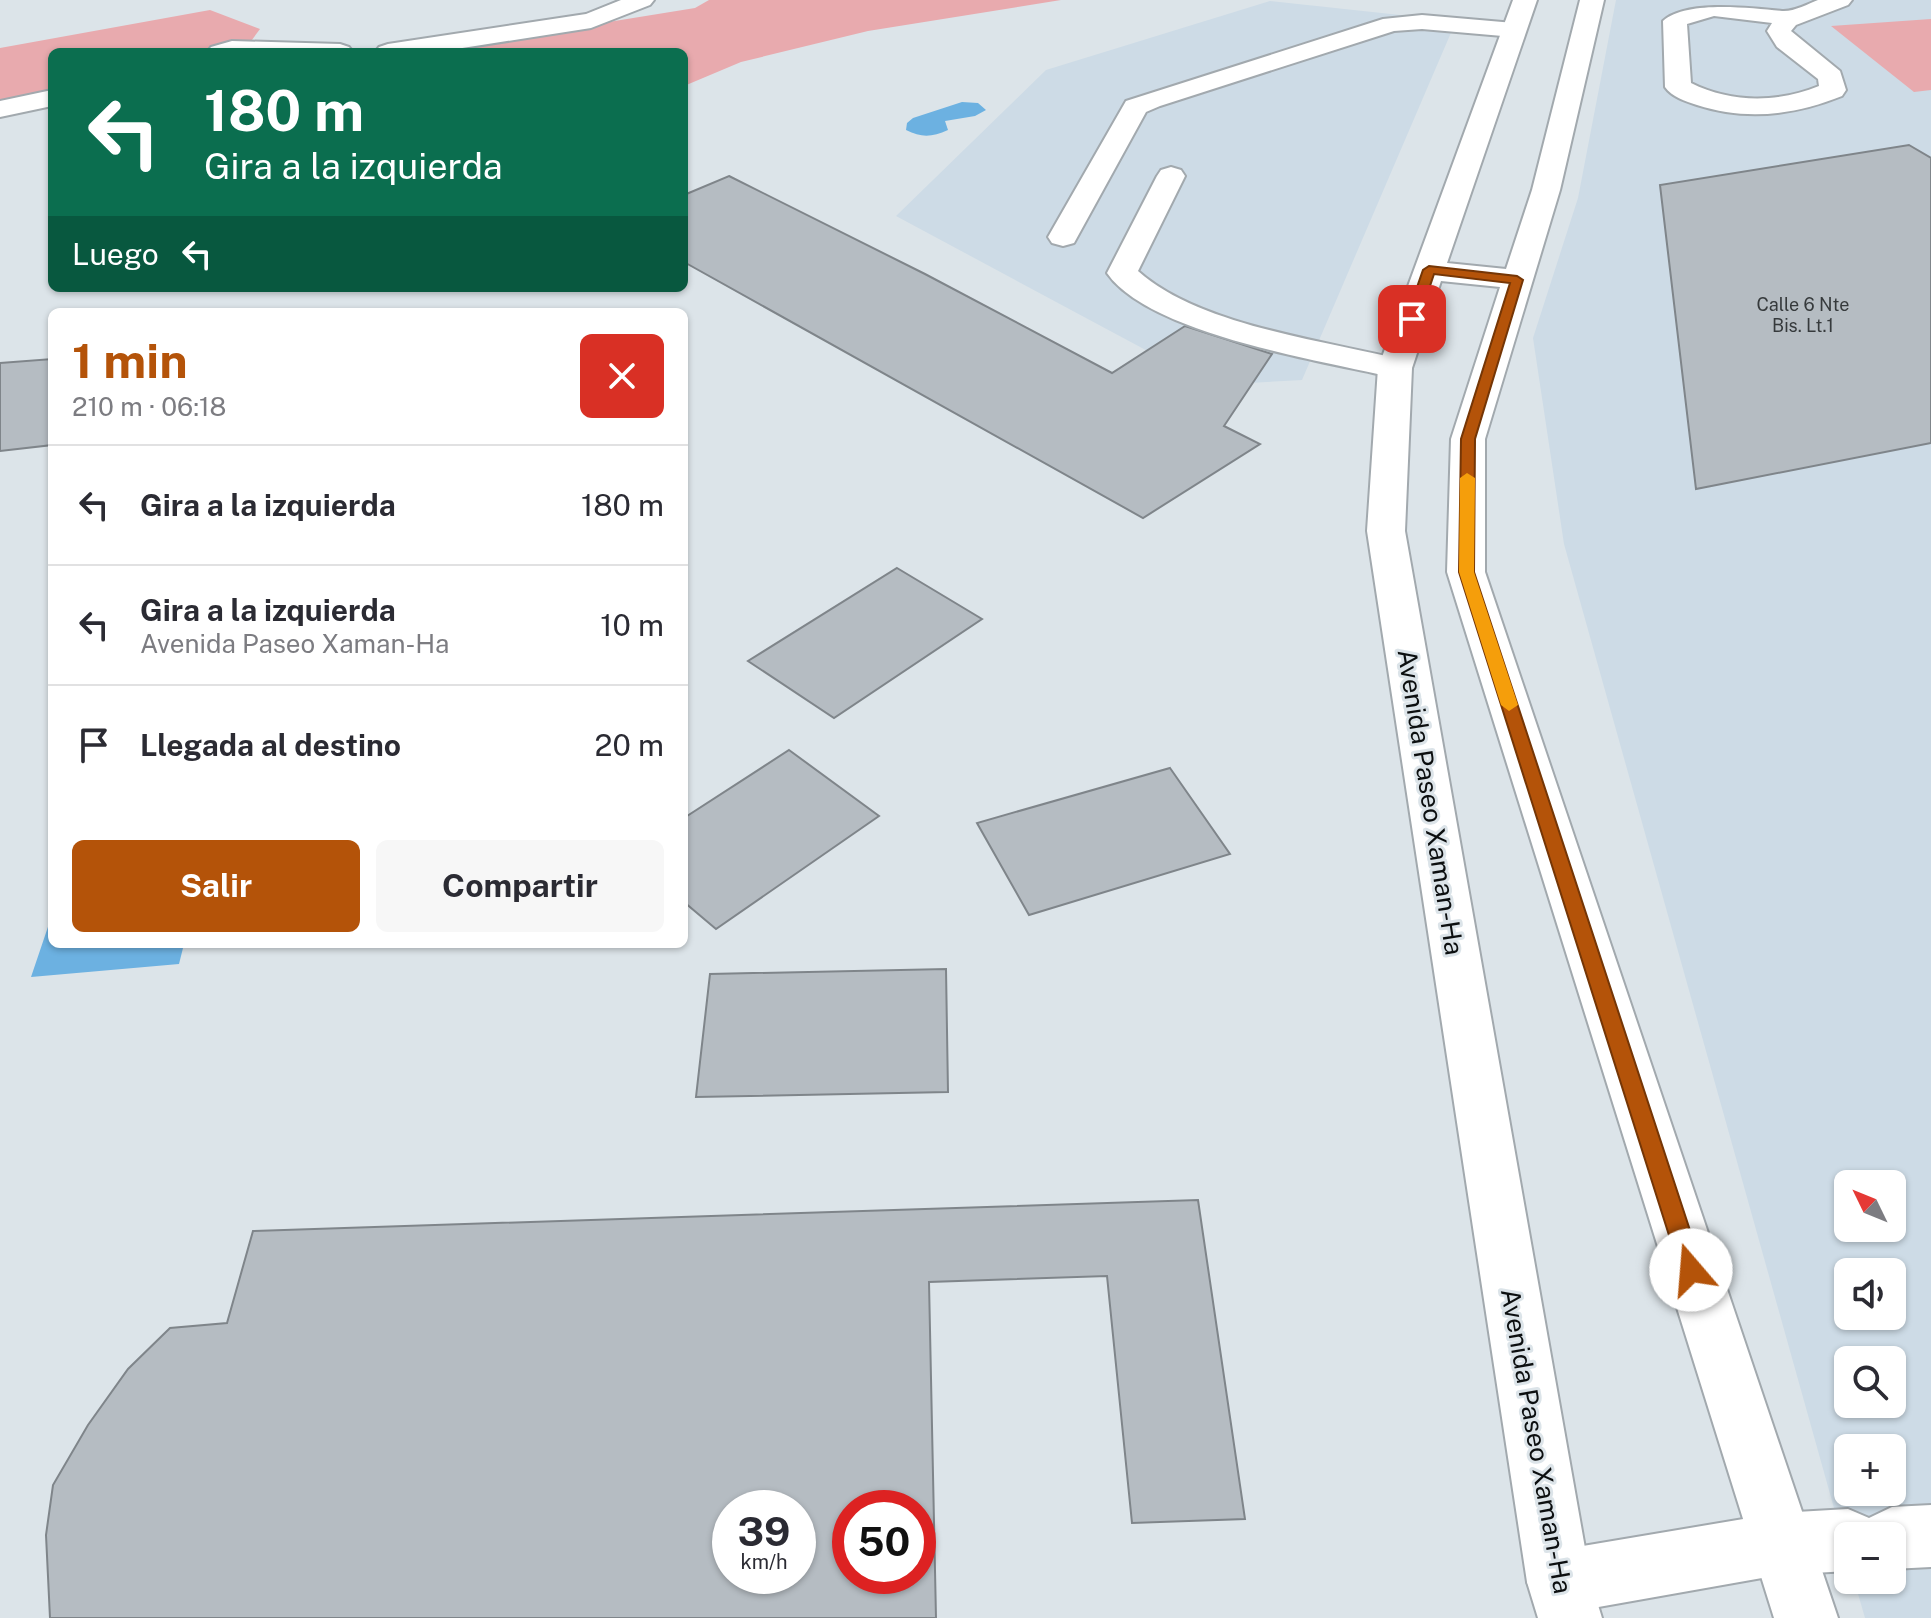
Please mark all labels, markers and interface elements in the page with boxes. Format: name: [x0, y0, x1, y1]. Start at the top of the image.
text: 180 m: [204, 78, 364, 144]
icon: left: [72, 80, 176, 184]
text: Gira a la izquierda: [204, 145, 503, 187]
icon: left: [175, 232, 219, 276]
text: Luego: [72, 236, 159, 272]
pin: [1378, 285, 1446, 353]
house number: Calle 6 Nte Bis. Lt.1: [1757, 294, 1849, 336]
icon: arrive: [1390, 297, 1434, 341]
text: 1 min: [72, 332, 188, 389]
button: close: [580, 334, 664, 418]
text: 210 m · 06:18: [72, 391, 226, 422]
icon: left: [72, 483, 116, 527]
text: Gira a la izquierda: [140, 487, 396, 523]
text: 180 m: [581, 487, 664, 523]
text: Gira a la izquierda: [140, 592, 396, 628]
icon: left: [72, 603, 116, 647]
text: 10 m: [600, 607, 664, 643]
text: Avenida Paseo Xaman-Ha: [140, 628, 449, 659]
street label: Avenida Paseo Xaman-Ha: [1391, 647, 1471, 957]
icon: arrive: [72, 723, 116, 767]
text: Llegada al destino: [140, 727, 401, 763]
text: 20 m: [595, 727, 664, 763]
button: Salir: [72, 840, 360, 932]
button: Compartir: [376, 840, 664, 932]
north arrow: [1834, 1170, 1906, 1242]
map controls: [1834, 1170, 1906, 1594]
position arrow: [1649, 1228, 1733, 1312]
button: sound: [1834, 1258, 1906, 1330]
street label: Avenida Paseo Xaman-Ha: [1495, 1286, 1579, 1596]
button: search: [1834, 1346, 1906, 1418]
button: +: [1834, 1434, 1906, 1506]
speed limit sign: 50: [832, 1490, 936, 1594]
text: 39: [738, 1508, 790, 1555]
button: −: [1834, 1522, 1906, 1594]
text: km/h: [740, 1550, 788, 1574]

